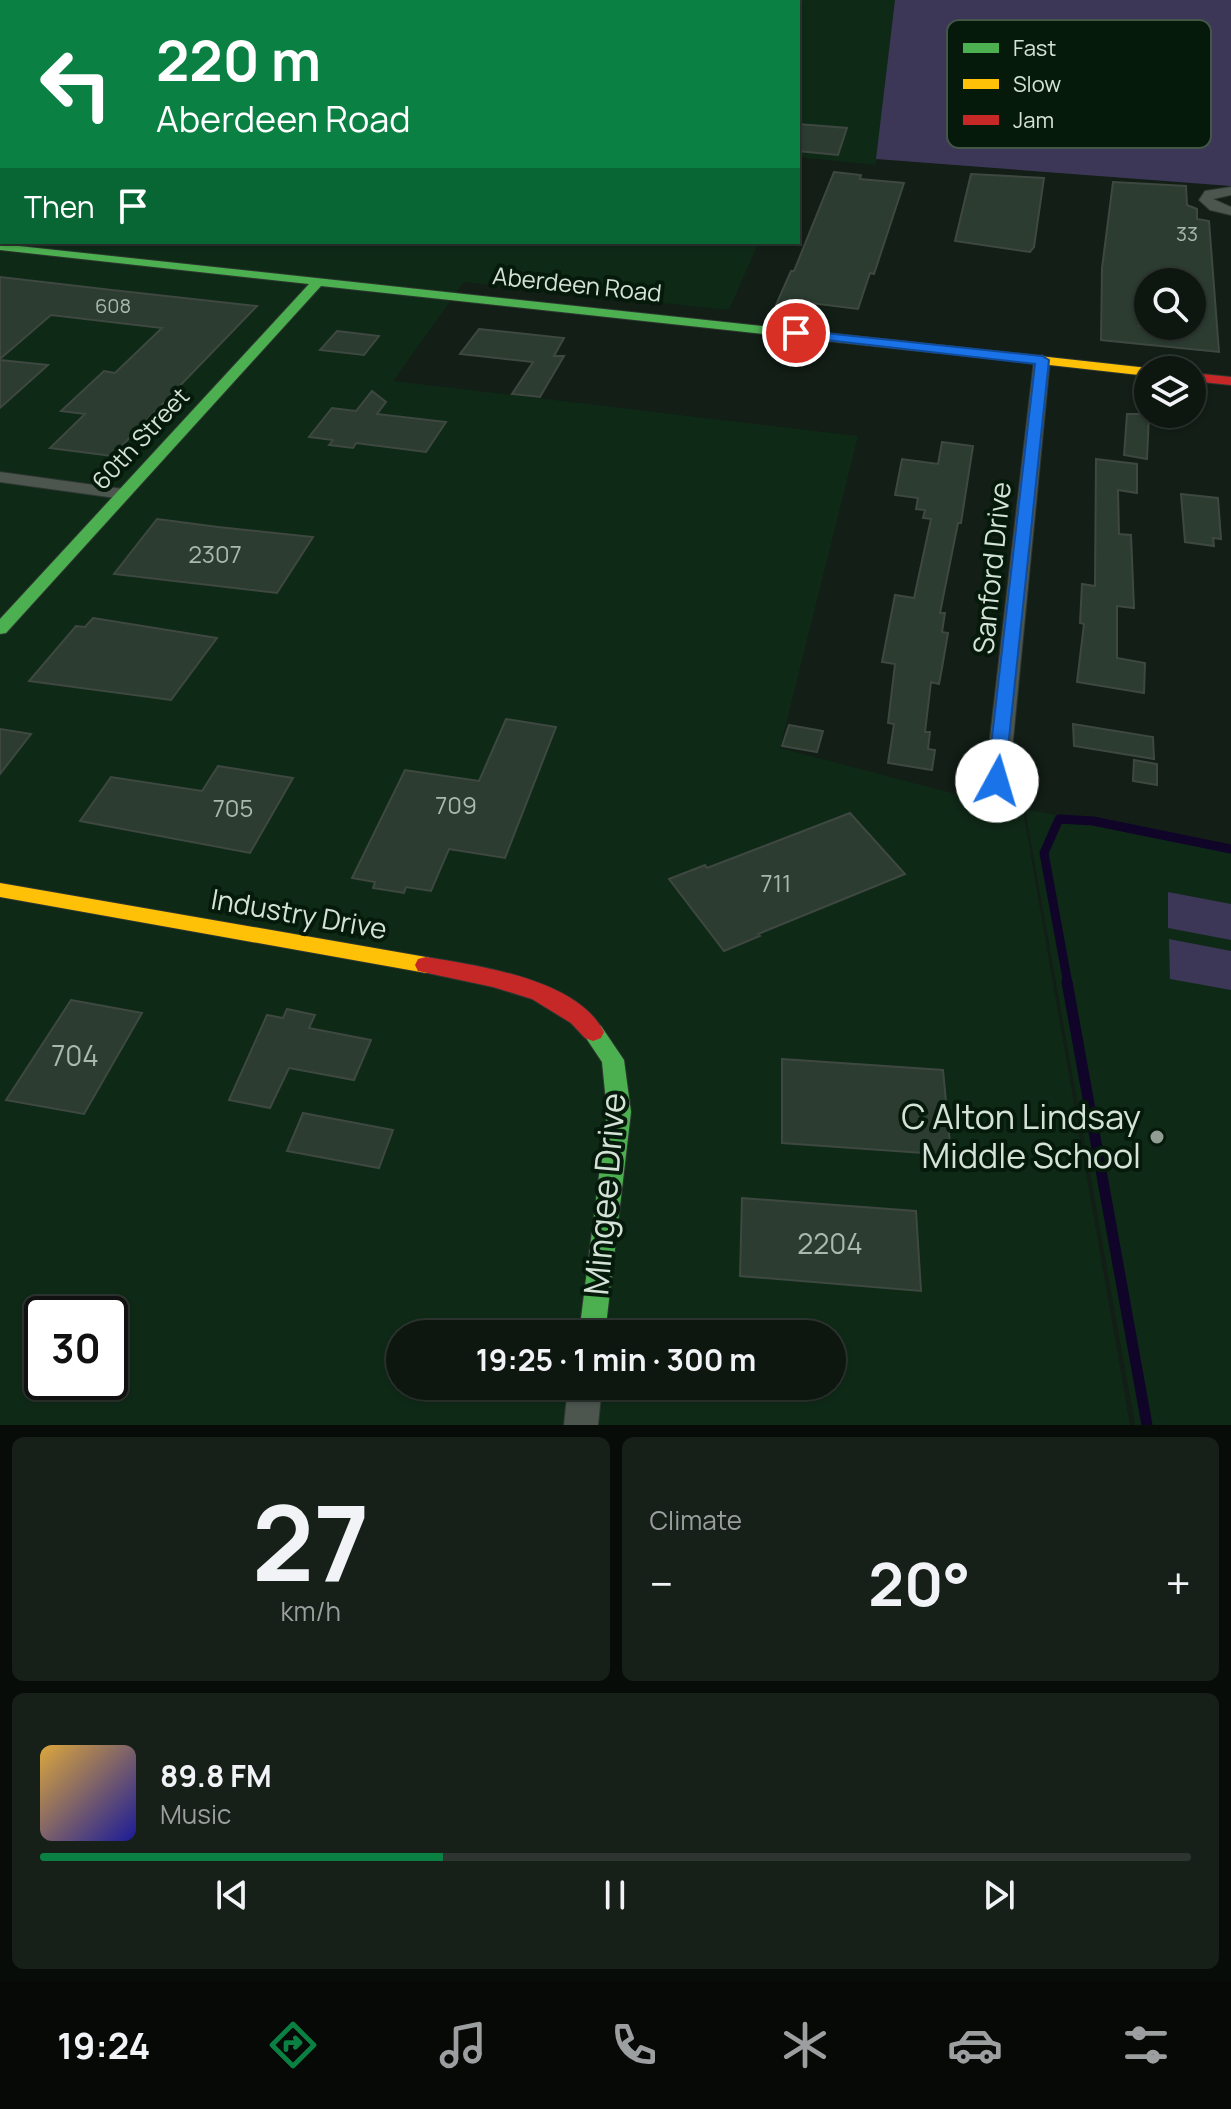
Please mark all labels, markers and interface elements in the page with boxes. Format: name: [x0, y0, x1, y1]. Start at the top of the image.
legend: [947, 20, 1211, 148]
text: 220 m: [156, 21, 321, 98]
icon: left: [24, 32, 128, 136]
text: Fast: [1013, 33, 1056, 63]
text: Slow: [1013, 69, 1061, 99]
text: Aberdeen Road: [156, 94, 411, 143]
text: Jam: [1013, 105, 1054, 135]
icon: arrive: [111, 184, 155, 228]
text: Then: [24, 186, 95, 227]
house number: 33: [1176, 220, 1198, 247]
street label: Aberdeen Road: [491, 258, 663, 309]
map controls: [1134, 268, 1206, 428]
button: search: [1134, 268, 1206, 340]
house number: 608: [95, 292, 131, 319]
pin: [762, 299, 830, 367]
icon: arrive: [774, 311, 818, 355]
button: layers: [1134, 356, 1206, 428]
street label: 60th Street: [84, 380, 196, 496]
street label: Sanford Drive: [963, 480, 1019, 656]
house number: 2307: [188, 537, 242, 570]
position arrow: [955, 739, 1039, 823]
house number: 709: [435, 788, 477, 821]
house number: 705: [213, 791, 253, 824]
house number: 711: [761, 866, 791, 899]
street label: Industry Drive: [208, 879, 390, 947]
house number: 704: [51, 1036, 99, 1074]
street label: Mingee Drive: [572, 1091, 636, 1297]
place label: C Alton Lindsay Middle School: [901, 1093, 1141, 1178]
marker: C Alton Lindsay Middle School: [1148, 1128, 1166, 1146]
house number: 2204: [797, 1224, 863, 1262]
speed limit sign: 30: [24, 1296, 128, 1400]
text: 19:25 · 1 min · 300 m: [476, 1339, 756, 1380]
text: 27: [252, 1470, 369, 1612]
text: Climate: [650, 1502, 742, 1538]
text: 20°: [868, 1542, 971, 1624]
text: −: [650, 1553, 673, 1613]
text: +: [1166, 1553, 1191, 1613]
text: km/h: [281, 1593, 341, 1629]
text: 89.8 FM: [160, 1755, 272, 1796]
text: Music: [160, 1796, 231, 1832]
icon: previous: [210, 1873, 254, 1917]
icon: pause: [593, 1873, 637, 1917]
icon: next: [977, 1873, 1021, 1917]
icon: directions: [265, 2017, 321, 2073]
icon: music: [435, 2017, 491, 2073]
icon: phone: [606, 2017, 662, 2073]
icon: climate: [777, 2017, 833, 2073]
icon: car: [947, 2017, 1003, 2073]
icon: filters: [1118, 2017, 1174, 2073]
text: 19:24: [57, 2021, 150, 2070]

